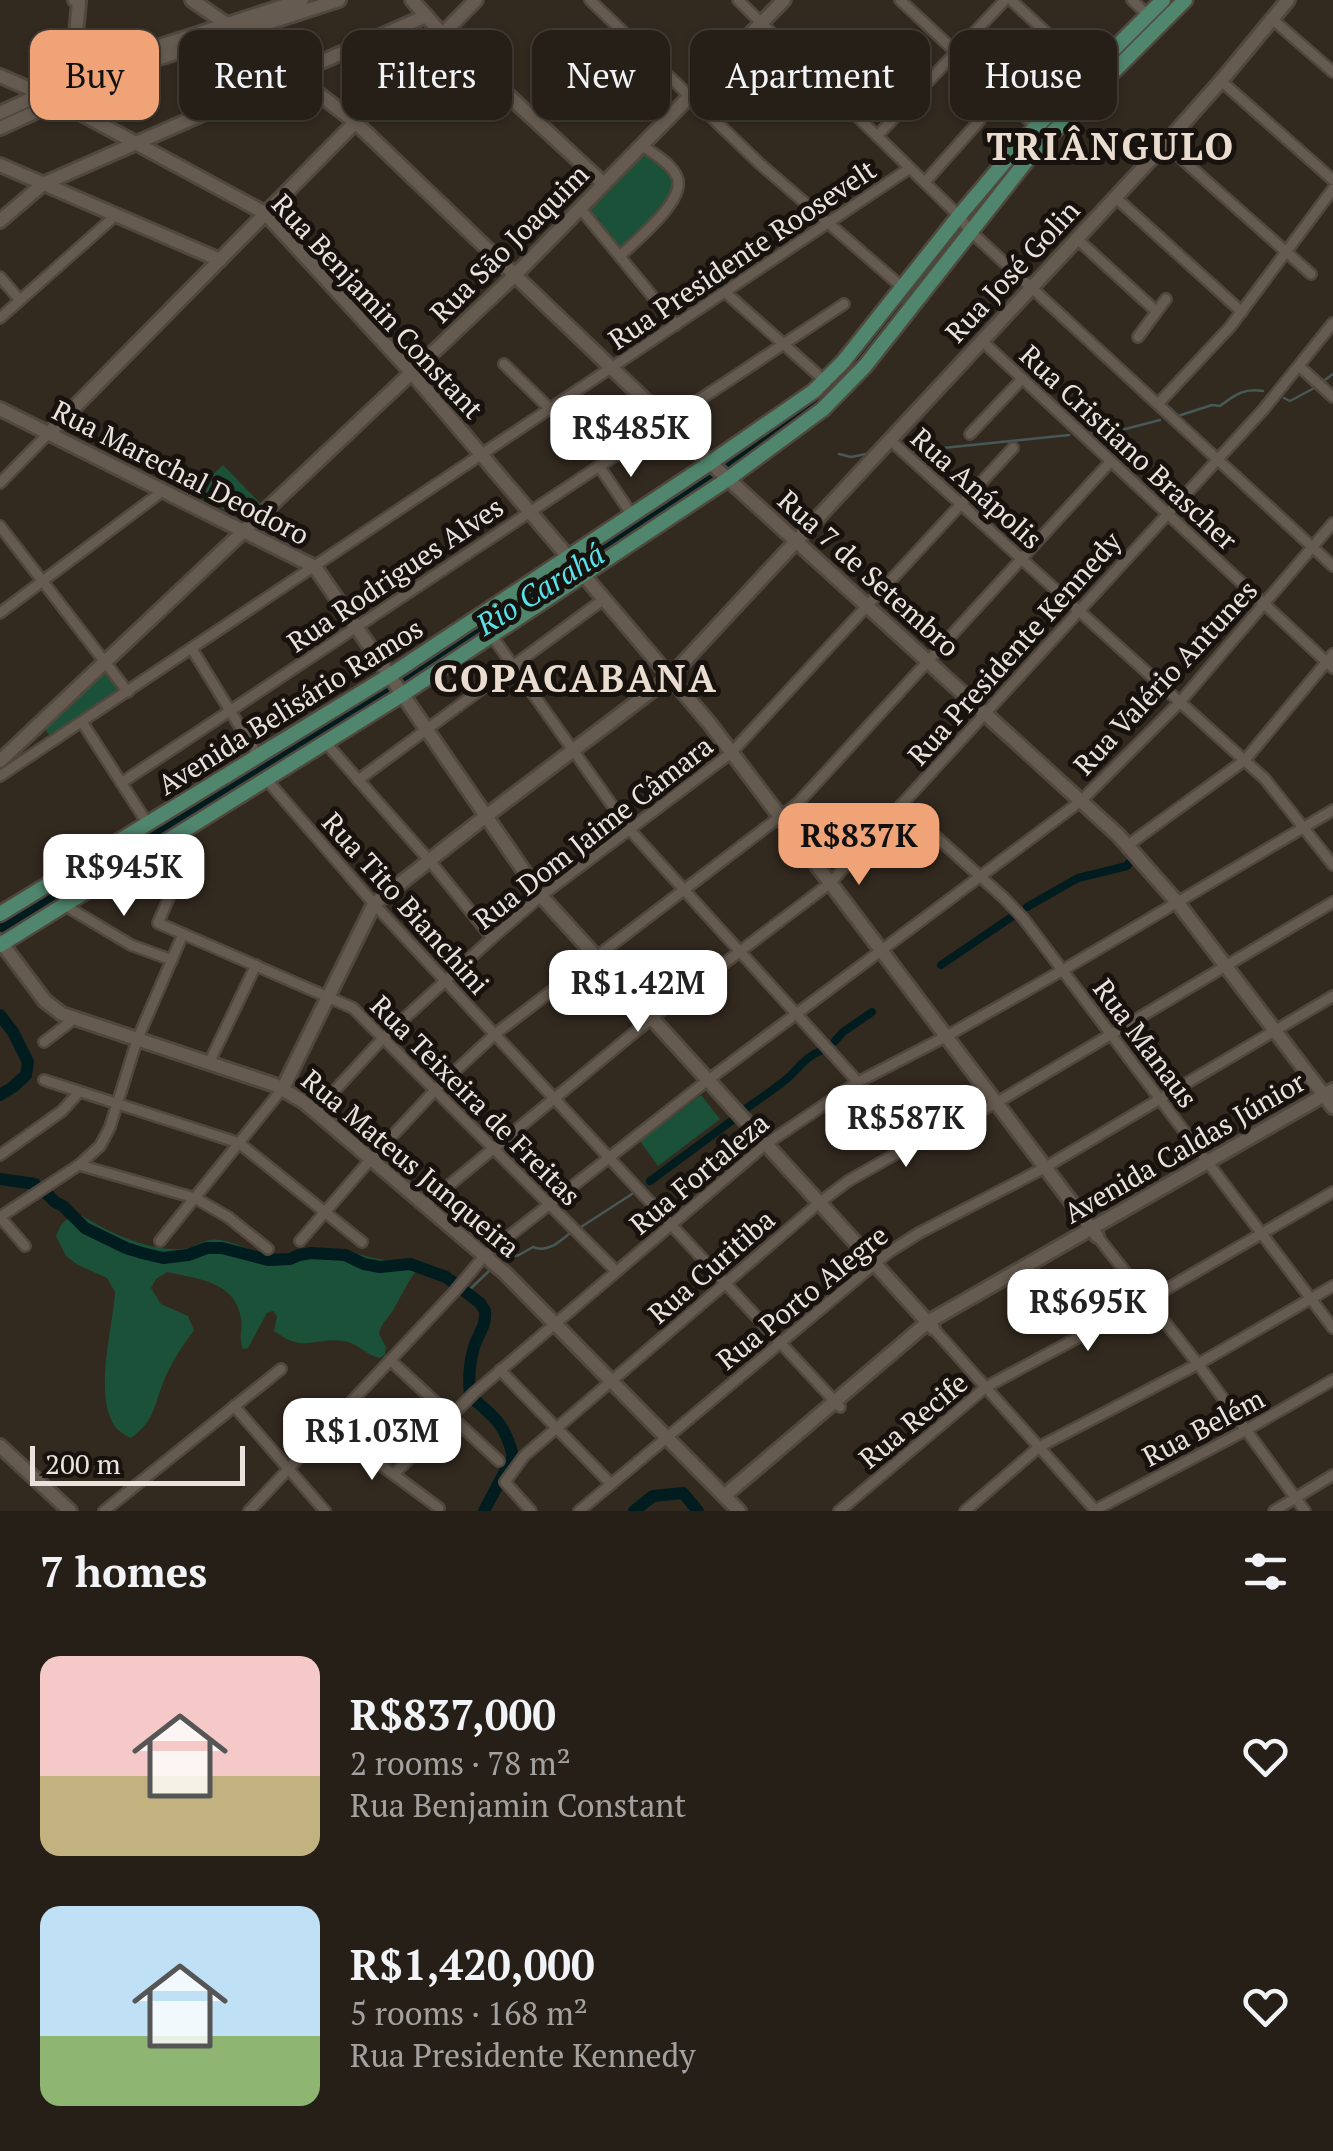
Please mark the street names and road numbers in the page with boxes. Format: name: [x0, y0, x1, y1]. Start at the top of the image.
street label: Rua Presidente Roosevelt: [601, 150, 883, 357]
street label: Rua São Joaquim: [422, 156, 596, 330]
street label: Rua Benjamin Constant: [264, 186, 492, 427]
street label: Rua José Golin: [937, 192, 1088, 350]
street label: Rua Cristiano Brascher: [1012, 336, 1246, 558]
street label: Rua Marechal Deodoro: [46, 391, 316, 553]
street label: Rua Anápolis: [903, 419, 1051, 557]
street label: Rua 7 de Setembro: [770, 482, 968, 664]
street label: Rua Rodrigues Alves: [280, 488, 510, 660]
street label: Rua Presidente Kennedy: [899, 523, 1129, 773]
street label: Rua Valério Antunes: [1065, 572, 1265, 782]
street label: Avenida Belisário Ramos: [150, 609, 430, 803]
street label: Rua Dom Jaime Câmara: [466, 727, 720, 937]
street label: Rua Tito Bianchini: [314, 804, 498, 1002]
street label: Rua Manaus: [1085, 971, 1207, 1115]
street label: Rua Teixeira de Freitas: [363, 987, 589, 1213]
street label: Rua Mateus Junqueira: [294, 1061, 528, 1265]
street label: Avenida Caldas Júnior: [1057, 1063, 1311, 1231]
street label: Rua Fortaleza: [622, 1104, 776, 1242]
street label: Rua Curitiba: [640, 1201, 782, 1331]
street label: Rua Porto Alegre: [709, 1216, 895, 1378]
street label: Rua Recife: [851, 1364, 975, 1476]
street label: Rua Belém: [1136, 1379, 1270, 1475]

